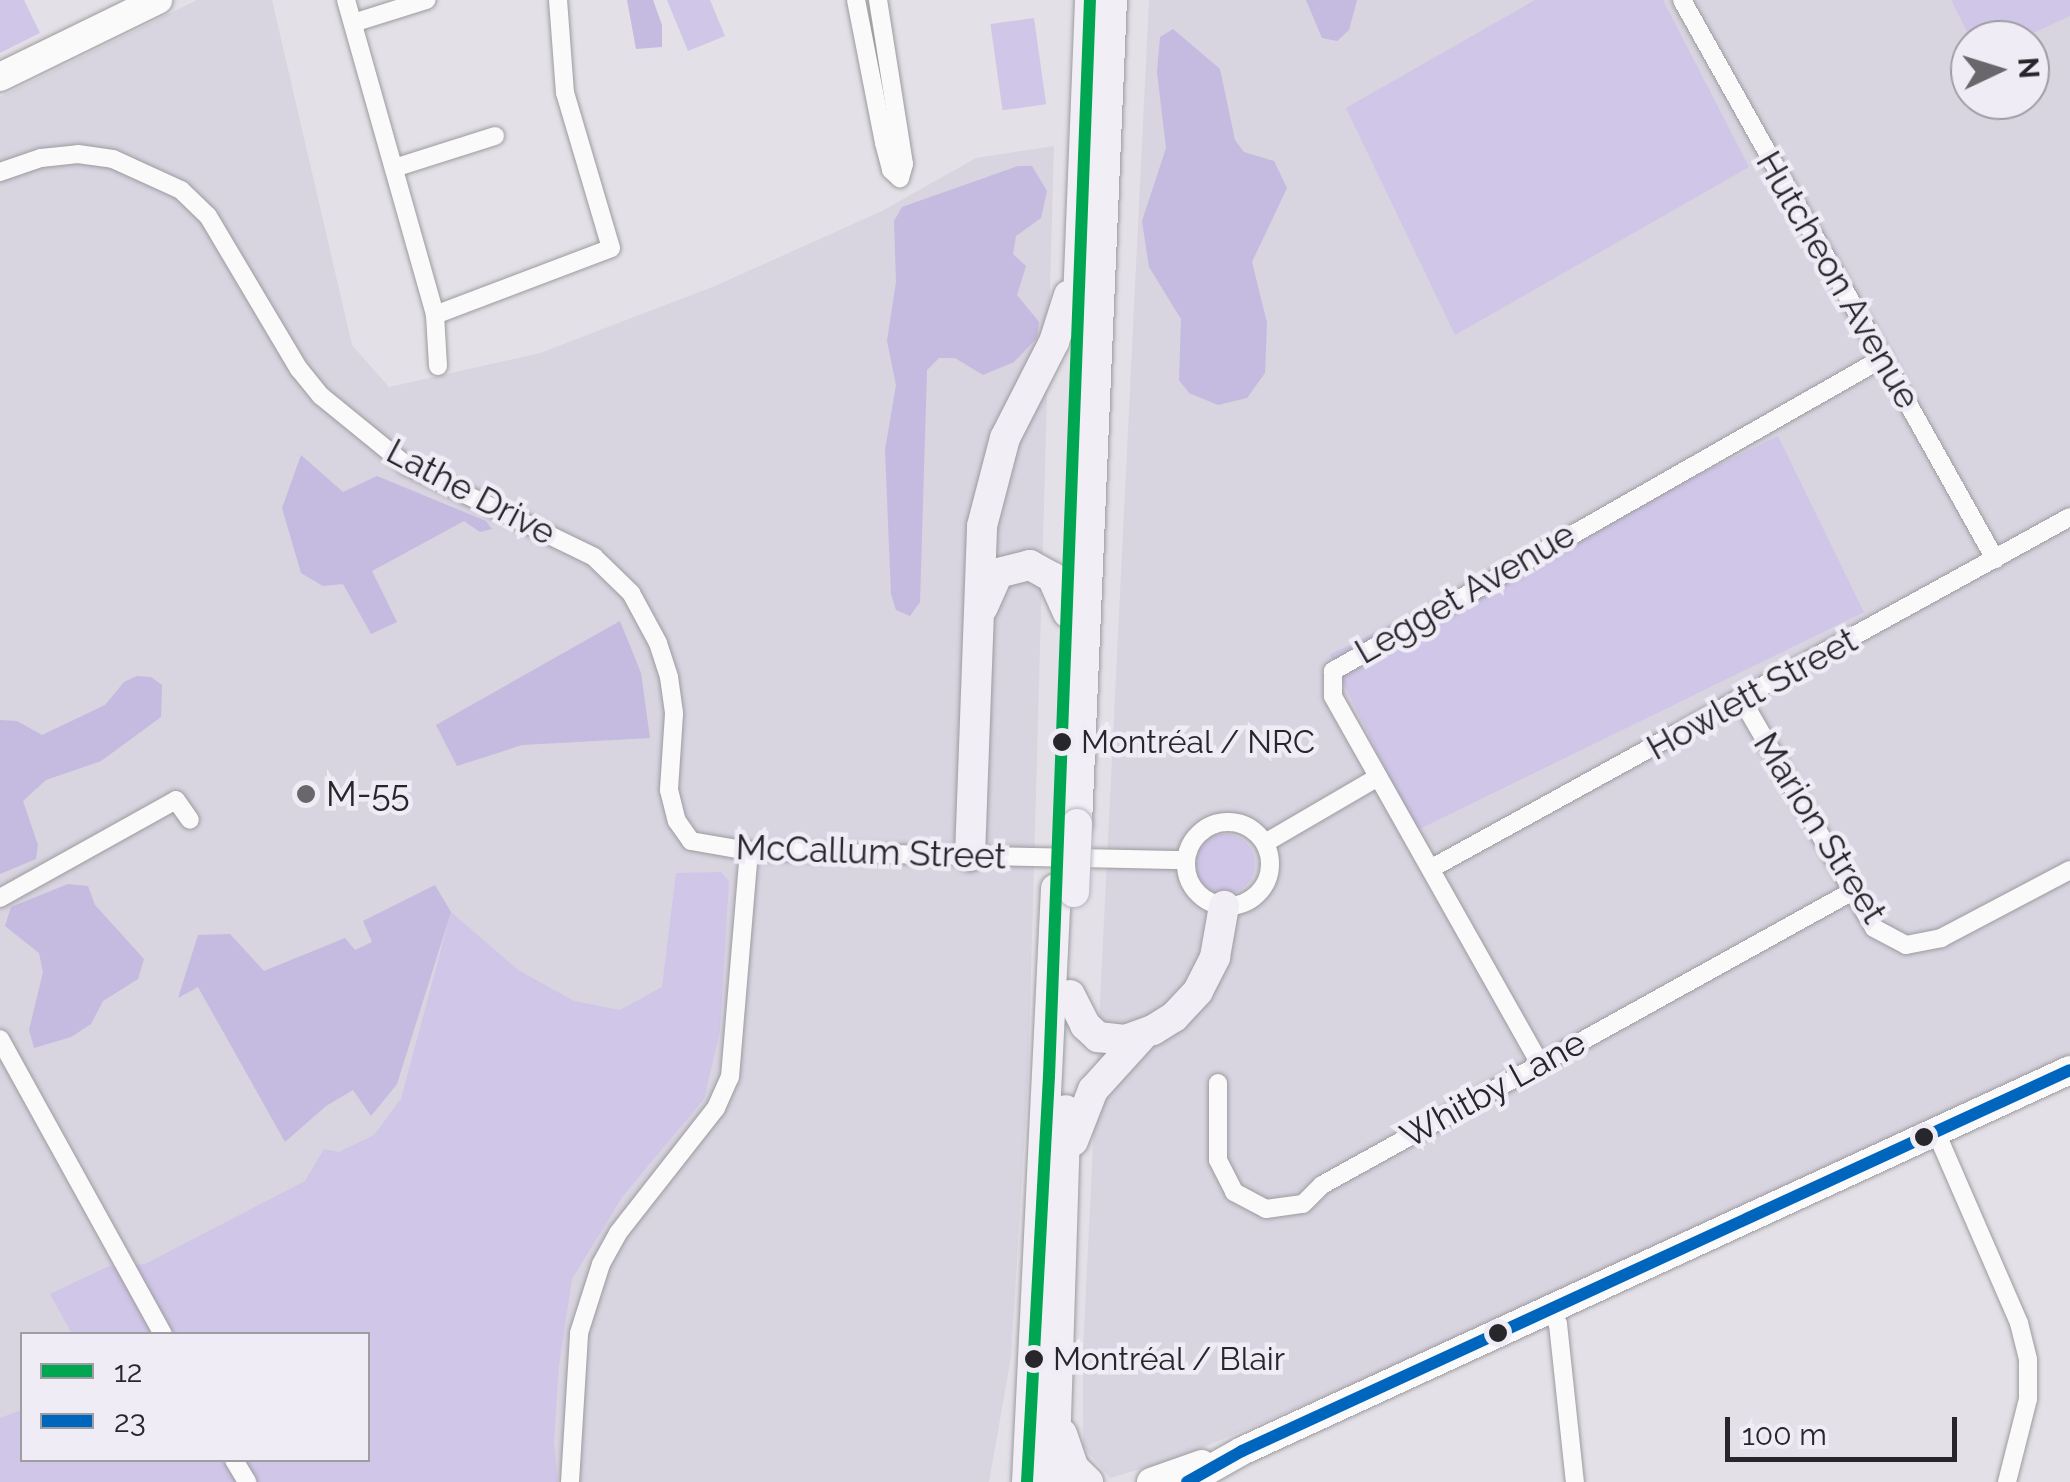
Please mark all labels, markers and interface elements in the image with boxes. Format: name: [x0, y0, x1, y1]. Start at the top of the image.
north arrow: [1950, 20, 2050, 120]
text: N: [2011, 56, 2046, 80]
street label: Hutcheon Avenue: [1747, 143, 1929, 417]
street label: Lathe Drive: [380, 430, 562, 554]
street label: Legget Avenue: [1347, 513, 1583, 673]
street label: Howlett Street: [1640, 619, 1864, 769]
place label: Montréal / NRC: [1081, 723, 1316, 761]
street label: Marion Street: [1745, 725, 1895, 931]
marker: Montréal / NRC: [1052, 732, 1072, 752]
place label: M-55: [326, 773, 410, 815]
marker: M-55: [295, 783, 317, 805]
street label: McCallum Street: [735, 826, 1007, 878]
street label: Whitby Lane: [1393, 1021, 1593, 1157]
unlabelled marker: [1914, 1127, 1934, 1147]
unlabelled marker: [1488, 1323, 1508, 1343]
legend: [20, 1332, 370, 1462]
place label: Montréal / Blair: [1053, 1340, 1286, 1378]
marker: Montréal / Blair: [1024, 1349, 1044, 1369]
text: 12: [114, 1354, 142, 1389]
scale bar: [1730, 1397, 1962, 1459]
text: 23: [114, 1404, 146, 1439]
text: 100 m: [1742, 1417, 1827, 1452]

